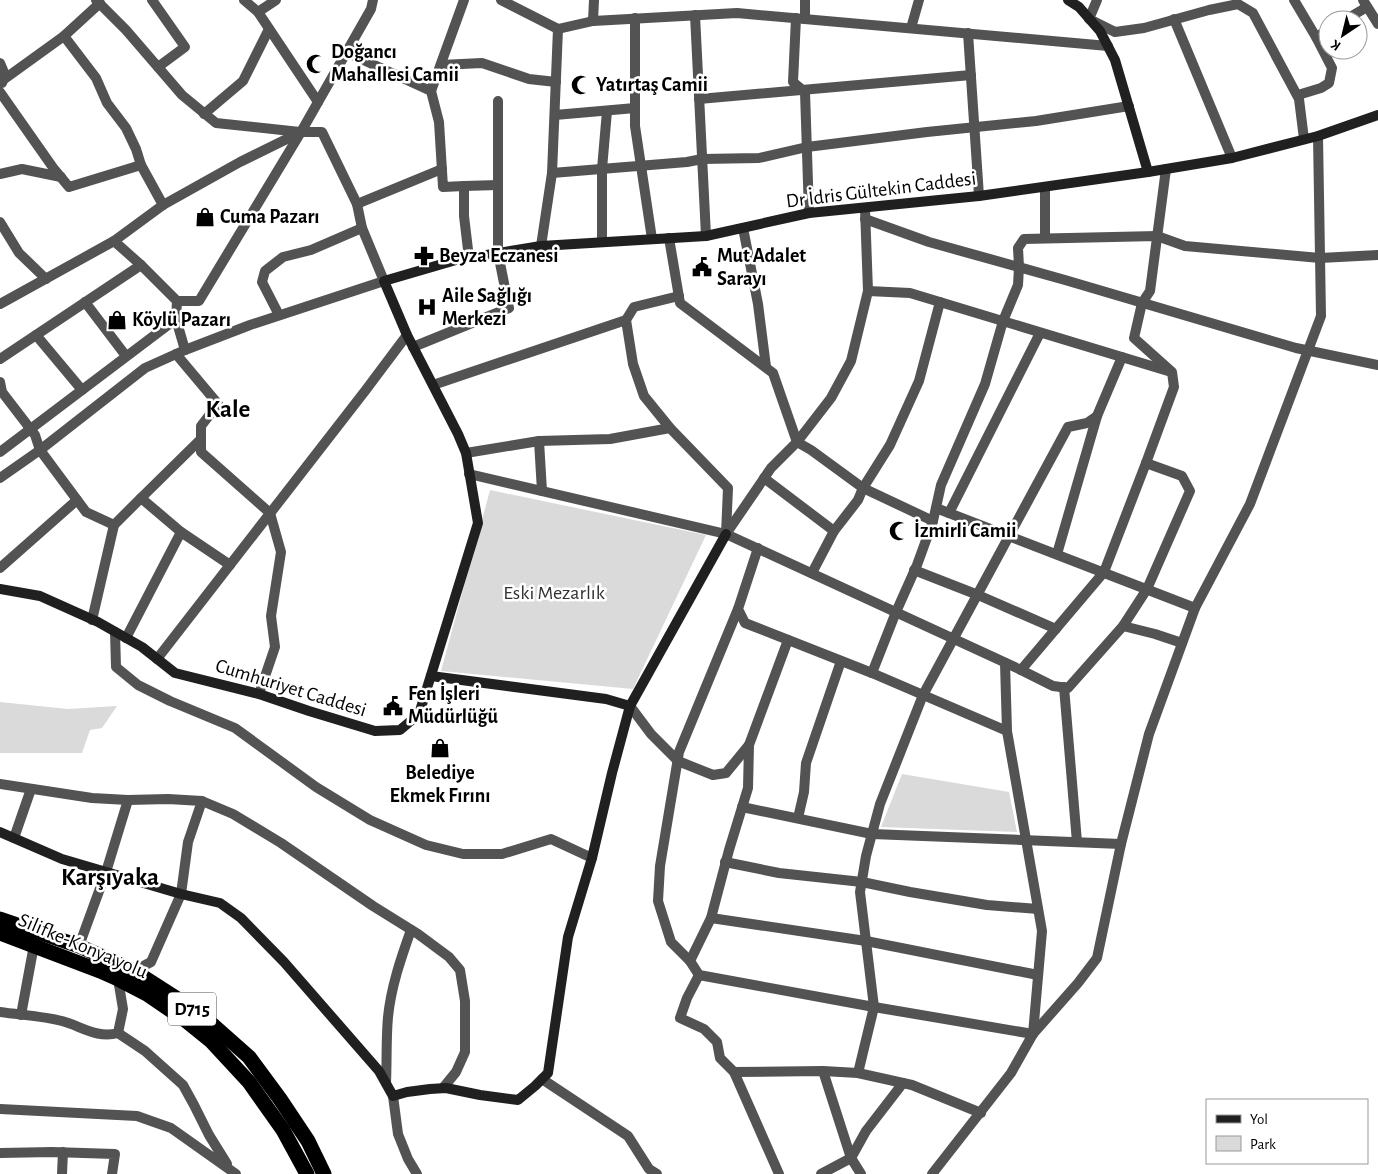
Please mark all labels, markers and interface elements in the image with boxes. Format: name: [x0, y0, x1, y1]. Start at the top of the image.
north arrow: [1318, 10, 1368, 60]
text: K: [1328, 36, 1343, 53]
place label: Doğancı Mahallesi Camii: [331, 42, 459, 85]
mosque icon: Doğancı Mahallesi Camii: [305, 53, 327, 75]
mosque icon: Yatırtaş Camii: [570, 74, 592, 96]
place label: Yatırtaş Camii: [596, 75, 708, 95]
street label: Dr İdris Gültekin Caddesi: [785, 168, 977, 212]
shop icon: Cuma Pazarı: [194, 206, 216, 228]
place label: Cuma Pazarı: [220, 207, 320, 227]
pharmacy icon: Beyza Eczanesi: [413, 245, 435, 267]
place label: Beyza Eczanesi: [439, 246, 558, 266]
place label: Mut Adalet Sarayı: [717, 246, 806, 289]
public building icon: Mut Adalet Sarayı: [691, 256, 713, 278]
place label: Aile Sağlığı Merkezi: [442, 286, 532, 329]
hospital icon: Aile Sağlığı Merkezi: [416, 296, 438, 318]
shop icon: Köylü Pazarı: [106, 309, 128, 331]
place label: Köylü Pazarı: [132, 310, 231, 330]
district label: Kale: [206, 397, 251, 422]
place label: İzmirli Camii: [914, 519, 1016, 541]
mosque icon: İzmirli Camii: [888, 520, 910, 542]
park label: Eski Mezarlık: [503, 583, 605, 603]
street label: Cumhuriyet Caddesi: [213, 656, 369, 720]
place label: Fen İşleri Müdürlüğü: [408, 682, 498, 727]
public building icon: Fen İşleri Müdürlüğü: [382, 695, 404, 717]
shop icon: Belediye Ekmek Fırını: [429, 737, 451, 759]
place label: Belediye Ekmek Fırını: [390, 763, 491, 806]
district label: Karşıyaka: [61, 865, 159, 890]
street label: Silifke-Konya yolu: [16, 910, 150, 982]
road number: D715: [168, 992, 216, 1026]
legend: [1206, 1099, 1368, 1164]
text: Yol: [1250, 1112, 1268, 1127]
text: Park: [1250, 1137, 1276, 1152]

